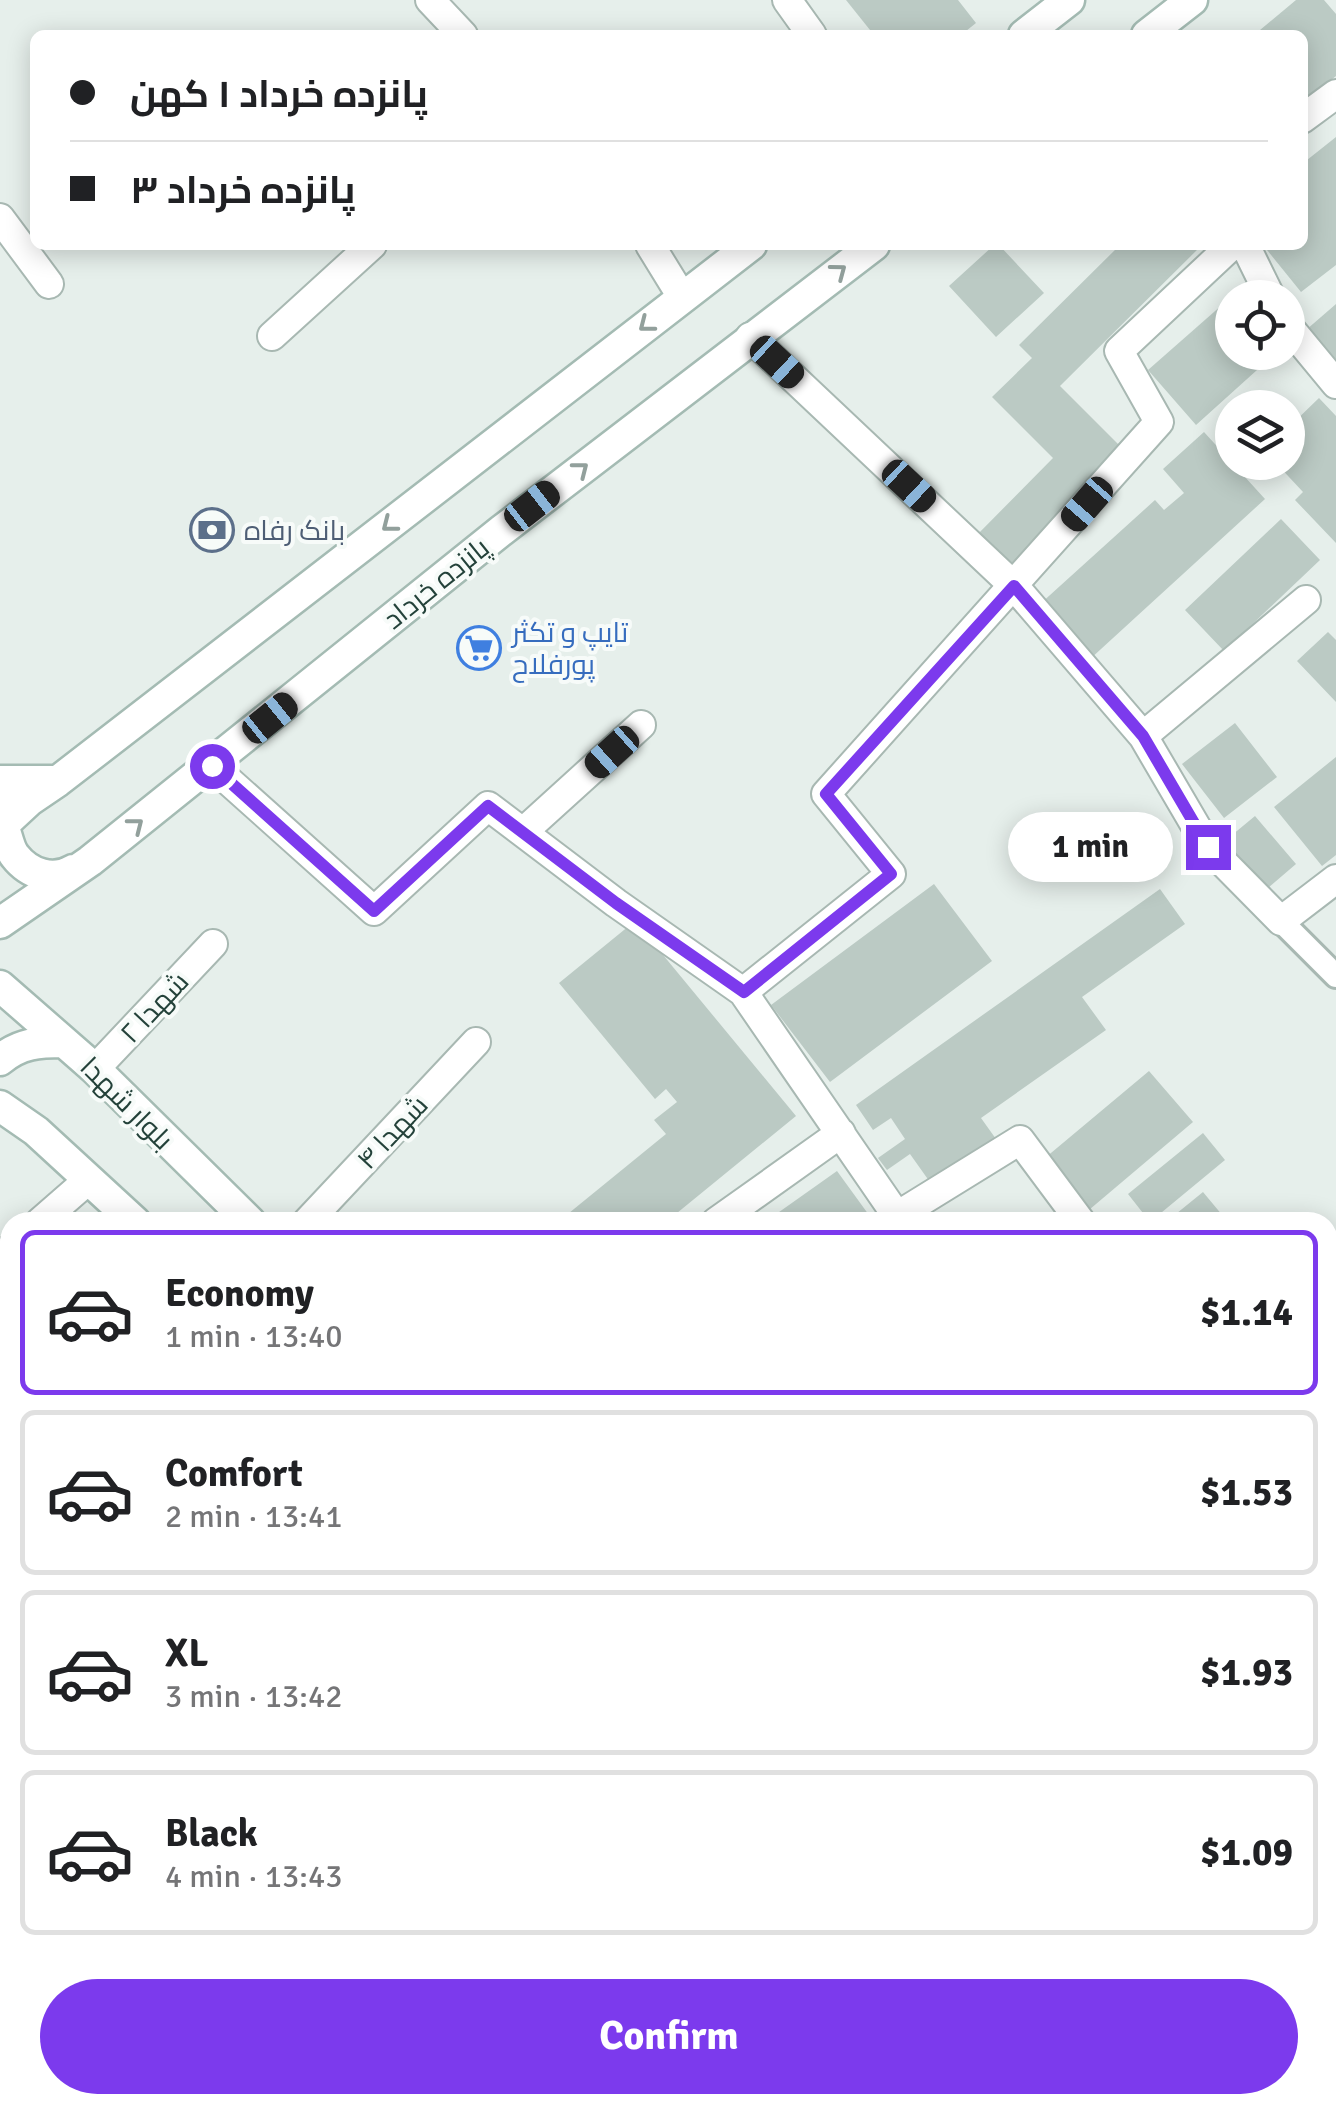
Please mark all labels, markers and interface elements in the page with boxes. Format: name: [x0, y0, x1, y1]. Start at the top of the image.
text: پانزده خرداد ۱ کهن: [130, 71, 428, 118]
text: پانزده خرداد ۳: [130, 167, 355, 214]
one-way arrow: [828, 265, 846, 283]
map controls: [1215, 280, 1305, 480]
button: locate: [1215, 280, 1305, 370]
one-way arrow: [639, 313, 657, 331]
car: [745, 331, 809, 393]
button: layers: [1215, 390, 1305, 480]
car: [877, 455, 941, 517]
one-way arrow: [570, 463, 588, 480]
car: [1056, 472, 1118, 536]
car: [499, 476, 565, 536]
bank icon: بانک رفاه: [189, 507, 235, 553]
one-way arrow: [382, 513, 400, 530]
place label: بانک رفاه: [244, 514, 345, 548]
street label: پانزده خرداد: [377, 531, 497, 637]
place label: تایپ و تکثر پورفلاح: [510, 616, 629, 683]
supermarket icon: تایپ و تکثر پورفلاح: [456, 625, 502, 671]
car: [237, 687, 303, 749]
car: [580, 721, 644, 783]
route start: [190, 744, 235, 789]
callout: 1 min: [1008, 812, 1173, 882]
one-way arrow: [125, 819, 143, 836]
route end: [1186, 825, 1231, 870]
text: 1 min: [1052, 827, 1129, 866]
street label: شهدا ۲: [113, 965, 196, 1050]
street label: بلوار شهدا: [73, 1050, 180, 1157]
street label: شهدا ۴: [350, 1089, 435, 1177]
icon: car: [45, 1268, 135, 1358]
text: Economy: [165, 1270, 314, 1317]
text: $1.14: [1200, 1289, 1293, 1336]
text: 1 min · 13:40: [165, 1317, 343, 1356]
icon: car: [45, 1448, 135, 1538]
text: Comfort: [165, 1450, 303, 1497]
text: $1.53: [1200, 1469, 1293, 1516]
text: 2 min · 13:41: [165, 1497, 343, 1536]
icon: car: [45, 1628, 135, 1718]
text: XL: [165, 1630, 208, 1677]
text: $1.93: [1200, 1649, 1293, 1696]
text: 3 min · 13:42: [165, 1677, 343, 1716]
icon: car: [45, 1808, 135, 1898]
text: Black: [165, 1810, 258, 1857]
text: $1.09: [1200, 1829, 1293, 1876]
text: 4 min · 13:43: [165, 1857, 343, 1896]
button: Confirm: [40, 1979, 1298, 2094]

